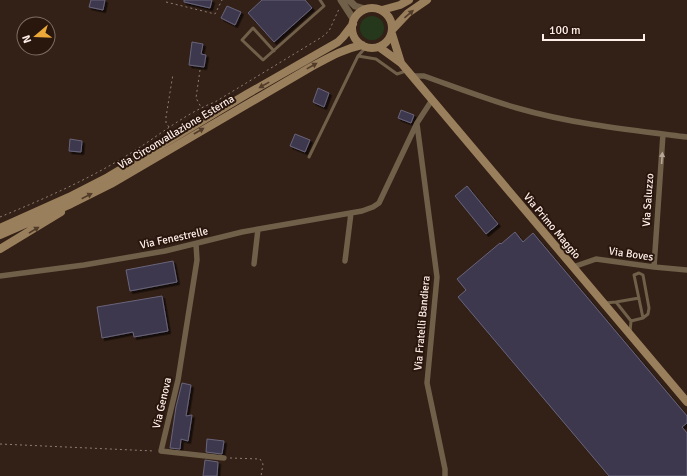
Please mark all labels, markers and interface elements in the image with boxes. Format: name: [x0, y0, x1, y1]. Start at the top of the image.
one-way arrow: [403, 9, 414, 18]
north arrow: [16, 16, 56, 56]
scale bar: [543, 16, 644, 42]
text: 100 m: [549, 23, 581, 38]
text: N: [20, 33, 34, 45]
one-way arrow: [306, 63, 318, 70]
one-way arrow: [258, 81, 270, 88]
street label: Via Circonvallazione Esterna: [115, 92, 237, 172]
one-way arrow: [193, 128, 205, 135]
one-way arrow: [658, 152, 665, 164]
street label: Via Saluzzo: [640, 173, 656, 227]
street label: Via Primo Maggio: [521, 190, 584, 262]
one-way arrow: [81, 193, 92, 199]
street label: Via Fenestrelle: [139, 224, 209, 252]
one-way arrow: [28, 226, 40, 233]
street label: Via Boves: [608, 244, 654, 264]
street label: Via Fratelli Bandiera: [411, 275, 433, 371]
street label: Via Genova: [150, 376, 174, 430]

